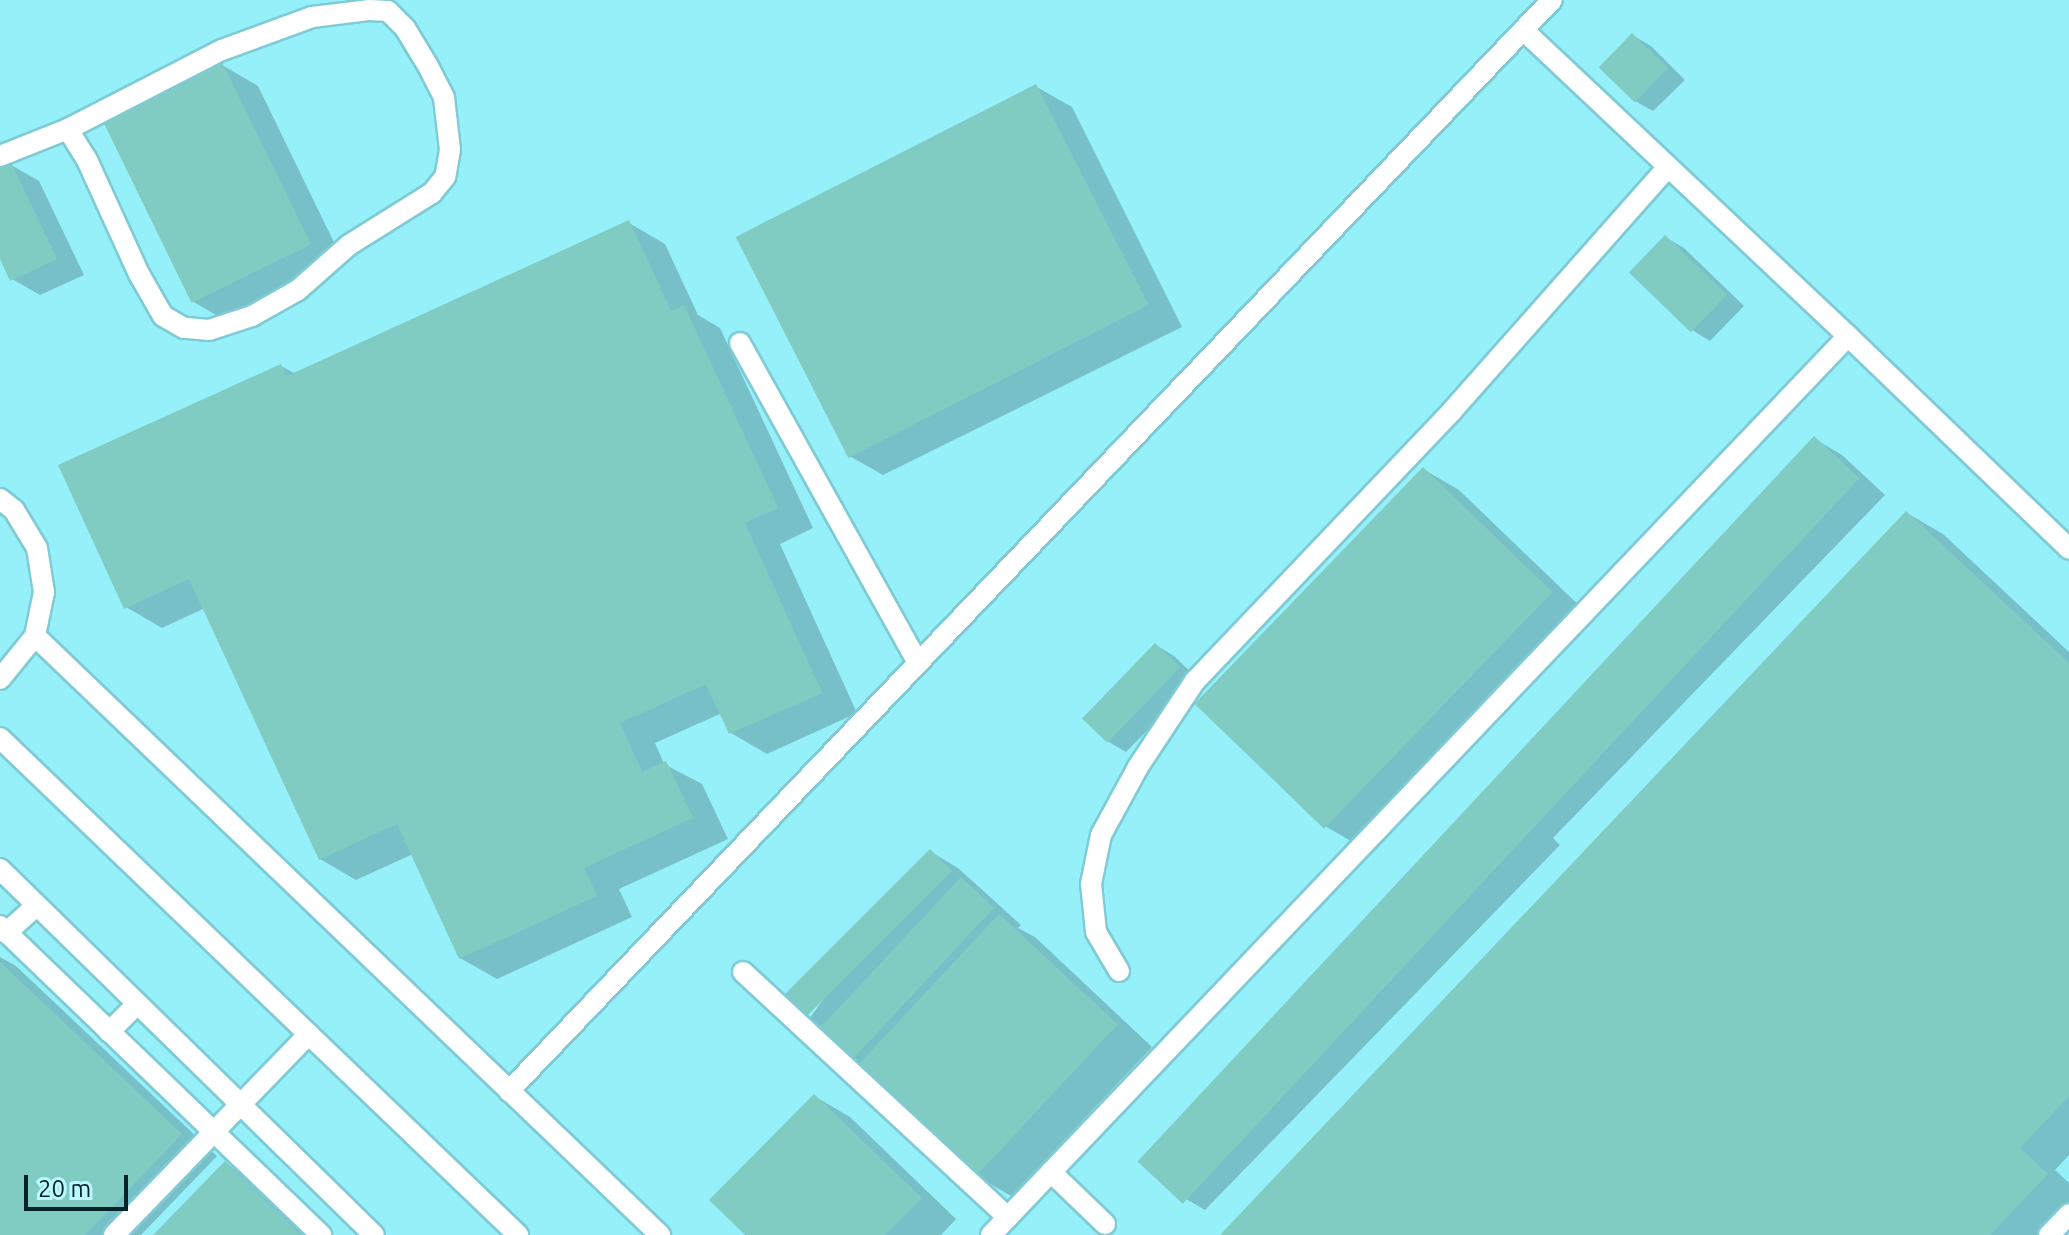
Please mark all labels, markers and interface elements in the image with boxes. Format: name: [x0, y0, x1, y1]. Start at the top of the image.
scale bar: [28, 1159, 132, 1209]
text: 20 m: [38, 1175, 91, 1202]

